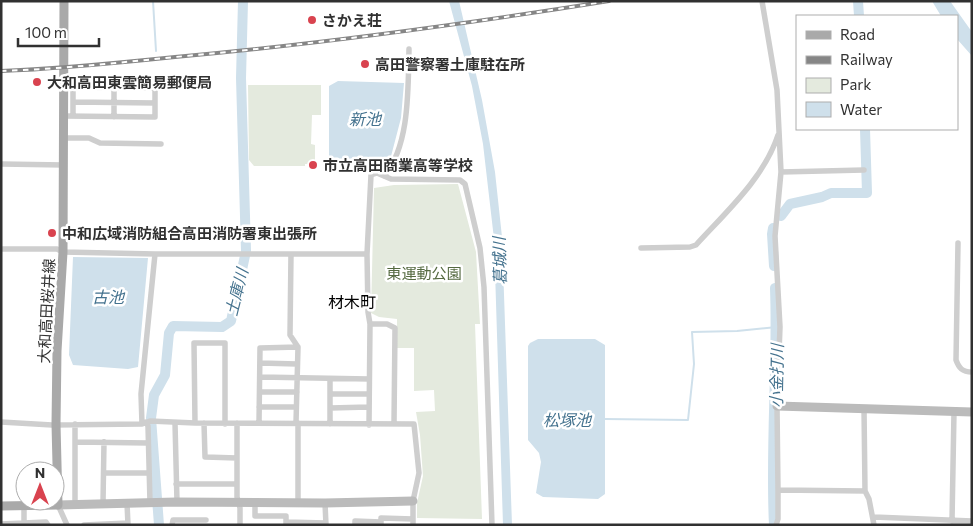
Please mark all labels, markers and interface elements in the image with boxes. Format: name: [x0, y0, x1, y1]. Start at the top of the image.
place label: さかえ荘: [322, 11, 382, 29]
marker: さかえ荘: [306, 14, 318, 26]
scale bar: [18, 15, 99, 47]
legend: [796, 15, 958, 130]
text: 100 m: [25, 23, 67, 41]
text: Road: [840, 25, 875, 43]
text: Railway: [840, 50, 893, 68]
place label: 高田警察署土庫駐在所: [375, 55, 525, 73]
marker: 高田警察署土庫駐在所: [359, 58, 371, 70]
place label: 大和高田東雲簡易郵便局: [47, 73, 212, 91]
text: Park: [840, 75, 871, 93]
marker: 大和高田東雲簡易郵便局: [31, 76, 43, 88]
text: Water: [840, 100, 882, 118]
water label: 新池: [349, 109, 383, 128]
place label: 市立高田商業高等学校: [323, 156, 473, 174]
marker: 市立高田商業高等学校: [307, 159, 319, 171]
place label: 中和広域消防組合高田消防署東出張所: [62, 224, 317, 242]
marker: 中和広域消防組合高田消防署東出張所: [46, 227, 58, 239]
water label: 葛城川: [489, 235, 509, 285]
street label: 大和高田桜井線: [34, 258, 58, 364]
water label: 土庫川: [221, 264, 252, 318]
park label: 東運動公園: [386, 264, 462, 282]
water label: 古池: [92, 287, 126, 306]
district label: 材木町: [328, 292, 376, 311]
water label: 小金打川: [766, 342, 786, 408]
water label: 松塚池: [543, 410, 593, 429]
north arrow: [15, 461, 65, 511]
text: N: [35, 464, 45, 481]

